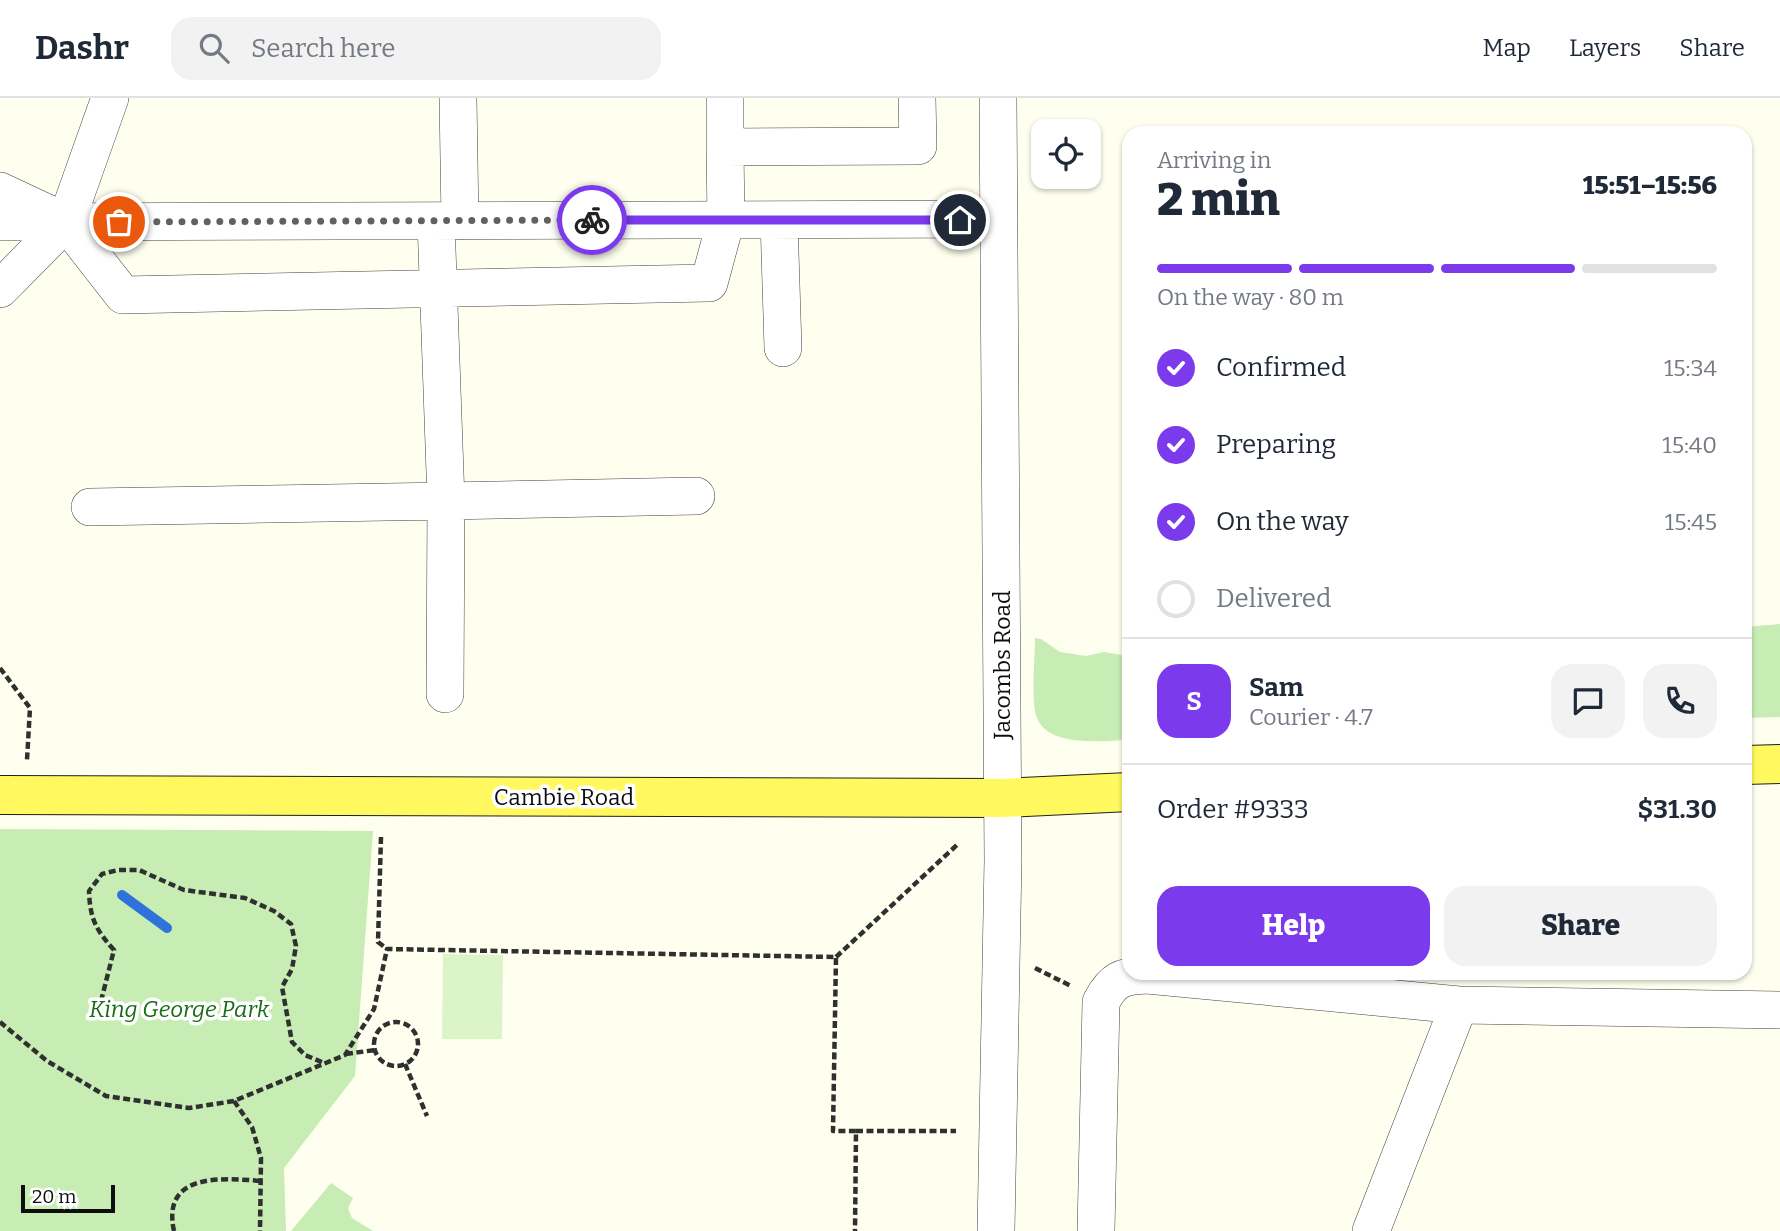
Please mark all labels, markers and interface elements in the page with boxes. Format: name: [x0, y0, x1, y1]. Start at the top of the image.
search box: [171, 17, 661, 80]
text: Dashr: [35, 28, 129, 68]
icon: search: [195, 29, 233, 67]
text: Search here: [251, 33, 395, 64]
text: Map: [1483, 34, 1531, 62]
text: Layers: [1569, 34, 1641, 62]
text: Share: [1679, 34, 1745, 62]
map controls: [1031, 119, 1101, 189]
button: locate: [1031, 119, 1101, 189]
text: Arriving in: [1157, 146, 1271, 174]
text: 15:51–15:56: [1583, 170, 1717, 201]
text: 2 min: [1157, 172, 1280, 227]
courier: [557, 185, 627, 255]
pin: [930, 190, 990, 250]
pin: [89, 192, 149, 252]
icon: bike: [573, 201, 611, 239]
icon: home: [941, 201, 979, 239]
icon: bag: [100, 203, 138, 241]
text: On the way · 80 m: [1157, 283, 1344, 311]
icon: check: [1157, 349, 1195, 387]
text: Confirmed: [1216, 352, 1346, 383]
text: 15:34: [1664, 354, 1717, 382]
icon: check: [1157, 426, 1195, 464]
text: Preparing: [1216, 429, 1336, 460]
text: 15:40: [1662, 431, 1717, 459]
icon: check: [1157, 503, 1195, 541]
text: On the way: [1216, 506, 1349, 537]
text: 15:45: [1665, 508, 1717, 536]
text: Delivered: [1216, 583, 1331, 614]
street label: Jacombs Road: [988, 590, 1016, 741]
button: chat: [1551, 664, 1625, 738]
button: phone: [1643, 664, 1717, 738]
text: Sam: [1249, 672, 1304, 703]
text: S: [1186, 686, 1202, 717]
text: Courier · 4.7: [1249, 703, 1373, 731]
street label: Cambie Road: [494, 783, 635, 811]
text: Order #9333: [1157, 794, 1309, 825]
text: $31.30: [1637, 794, 1717, 825]
button: Help: [1157, 886, 1430, 966]
button: Share: [1444, 886, 1717, 966]
park label: King George Park: [89, 995, 270, 1023]
scale bar: [21, 1182, 116, 1214]
text: 20 m: [32, 1185, 76, 1208]

